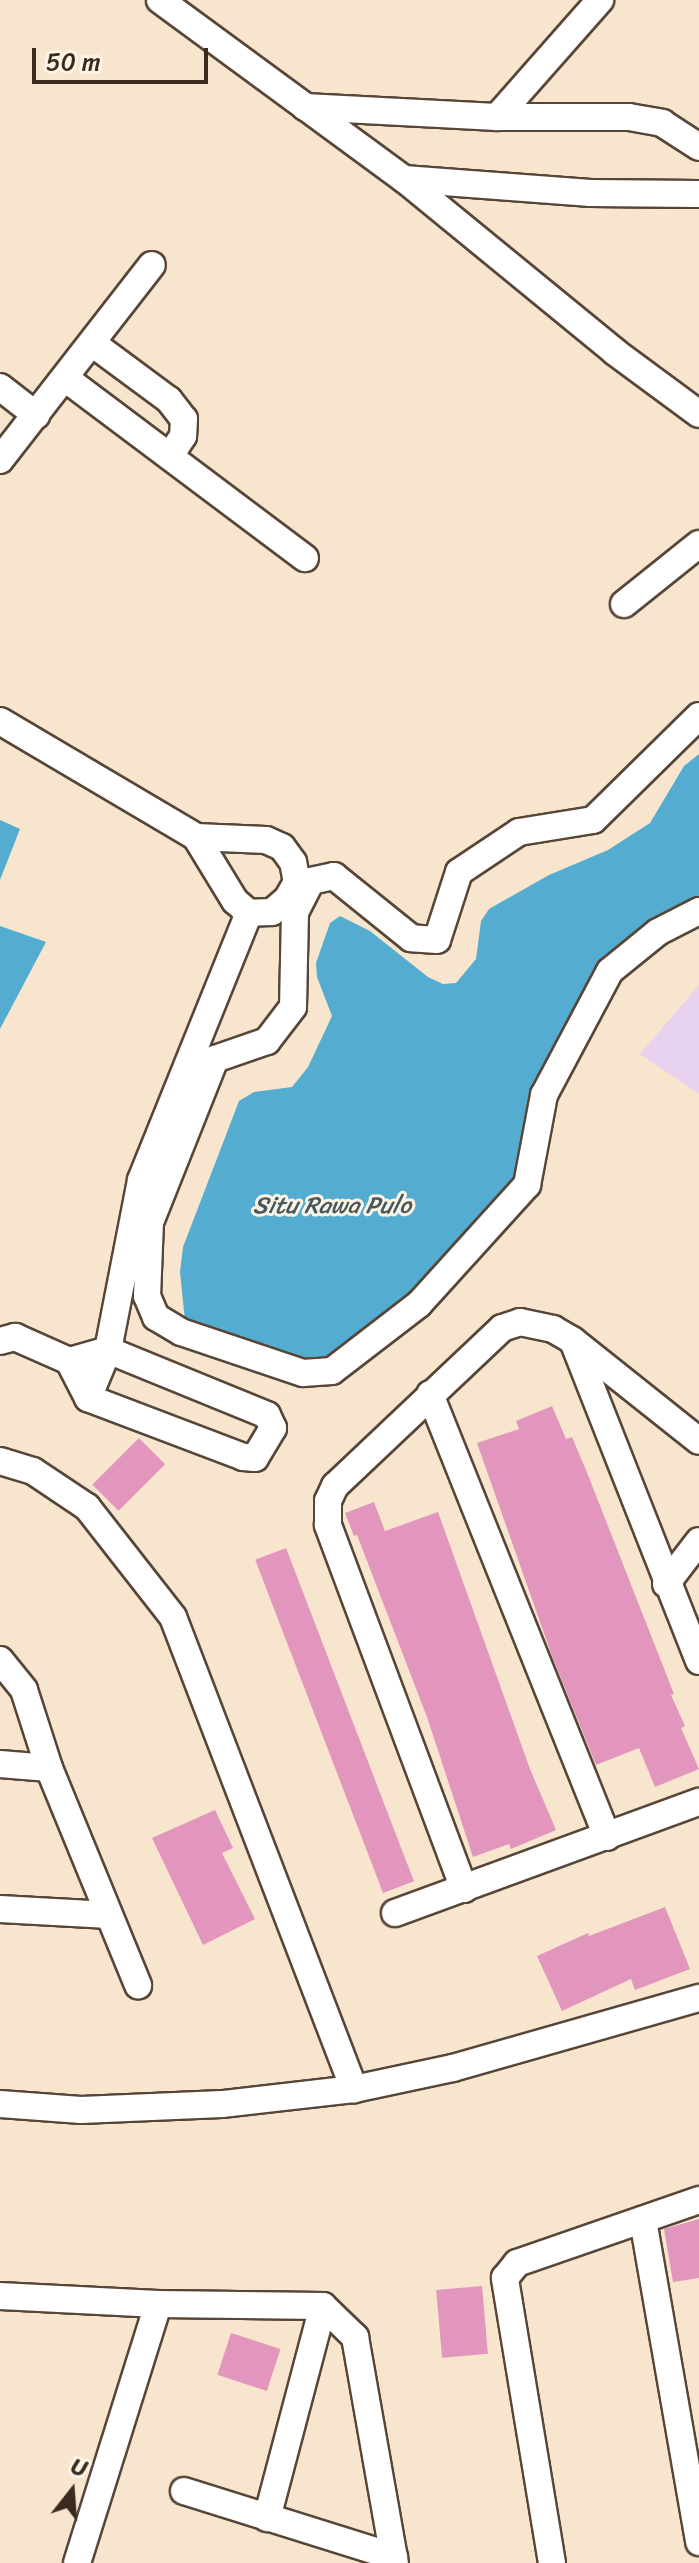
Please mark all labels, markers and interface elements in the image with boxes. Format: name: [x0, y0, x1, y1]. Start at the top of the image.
scale bar: [36, 32, 212, 82]
text: 50 m: [46, 41, 101, 83]
water label: Situ Rawa Pulo: [252, 1192, 412, 1220]
text: U: [66, 2447, 92, 2488]
north arrow: [32, 2451, 112, 2531]

